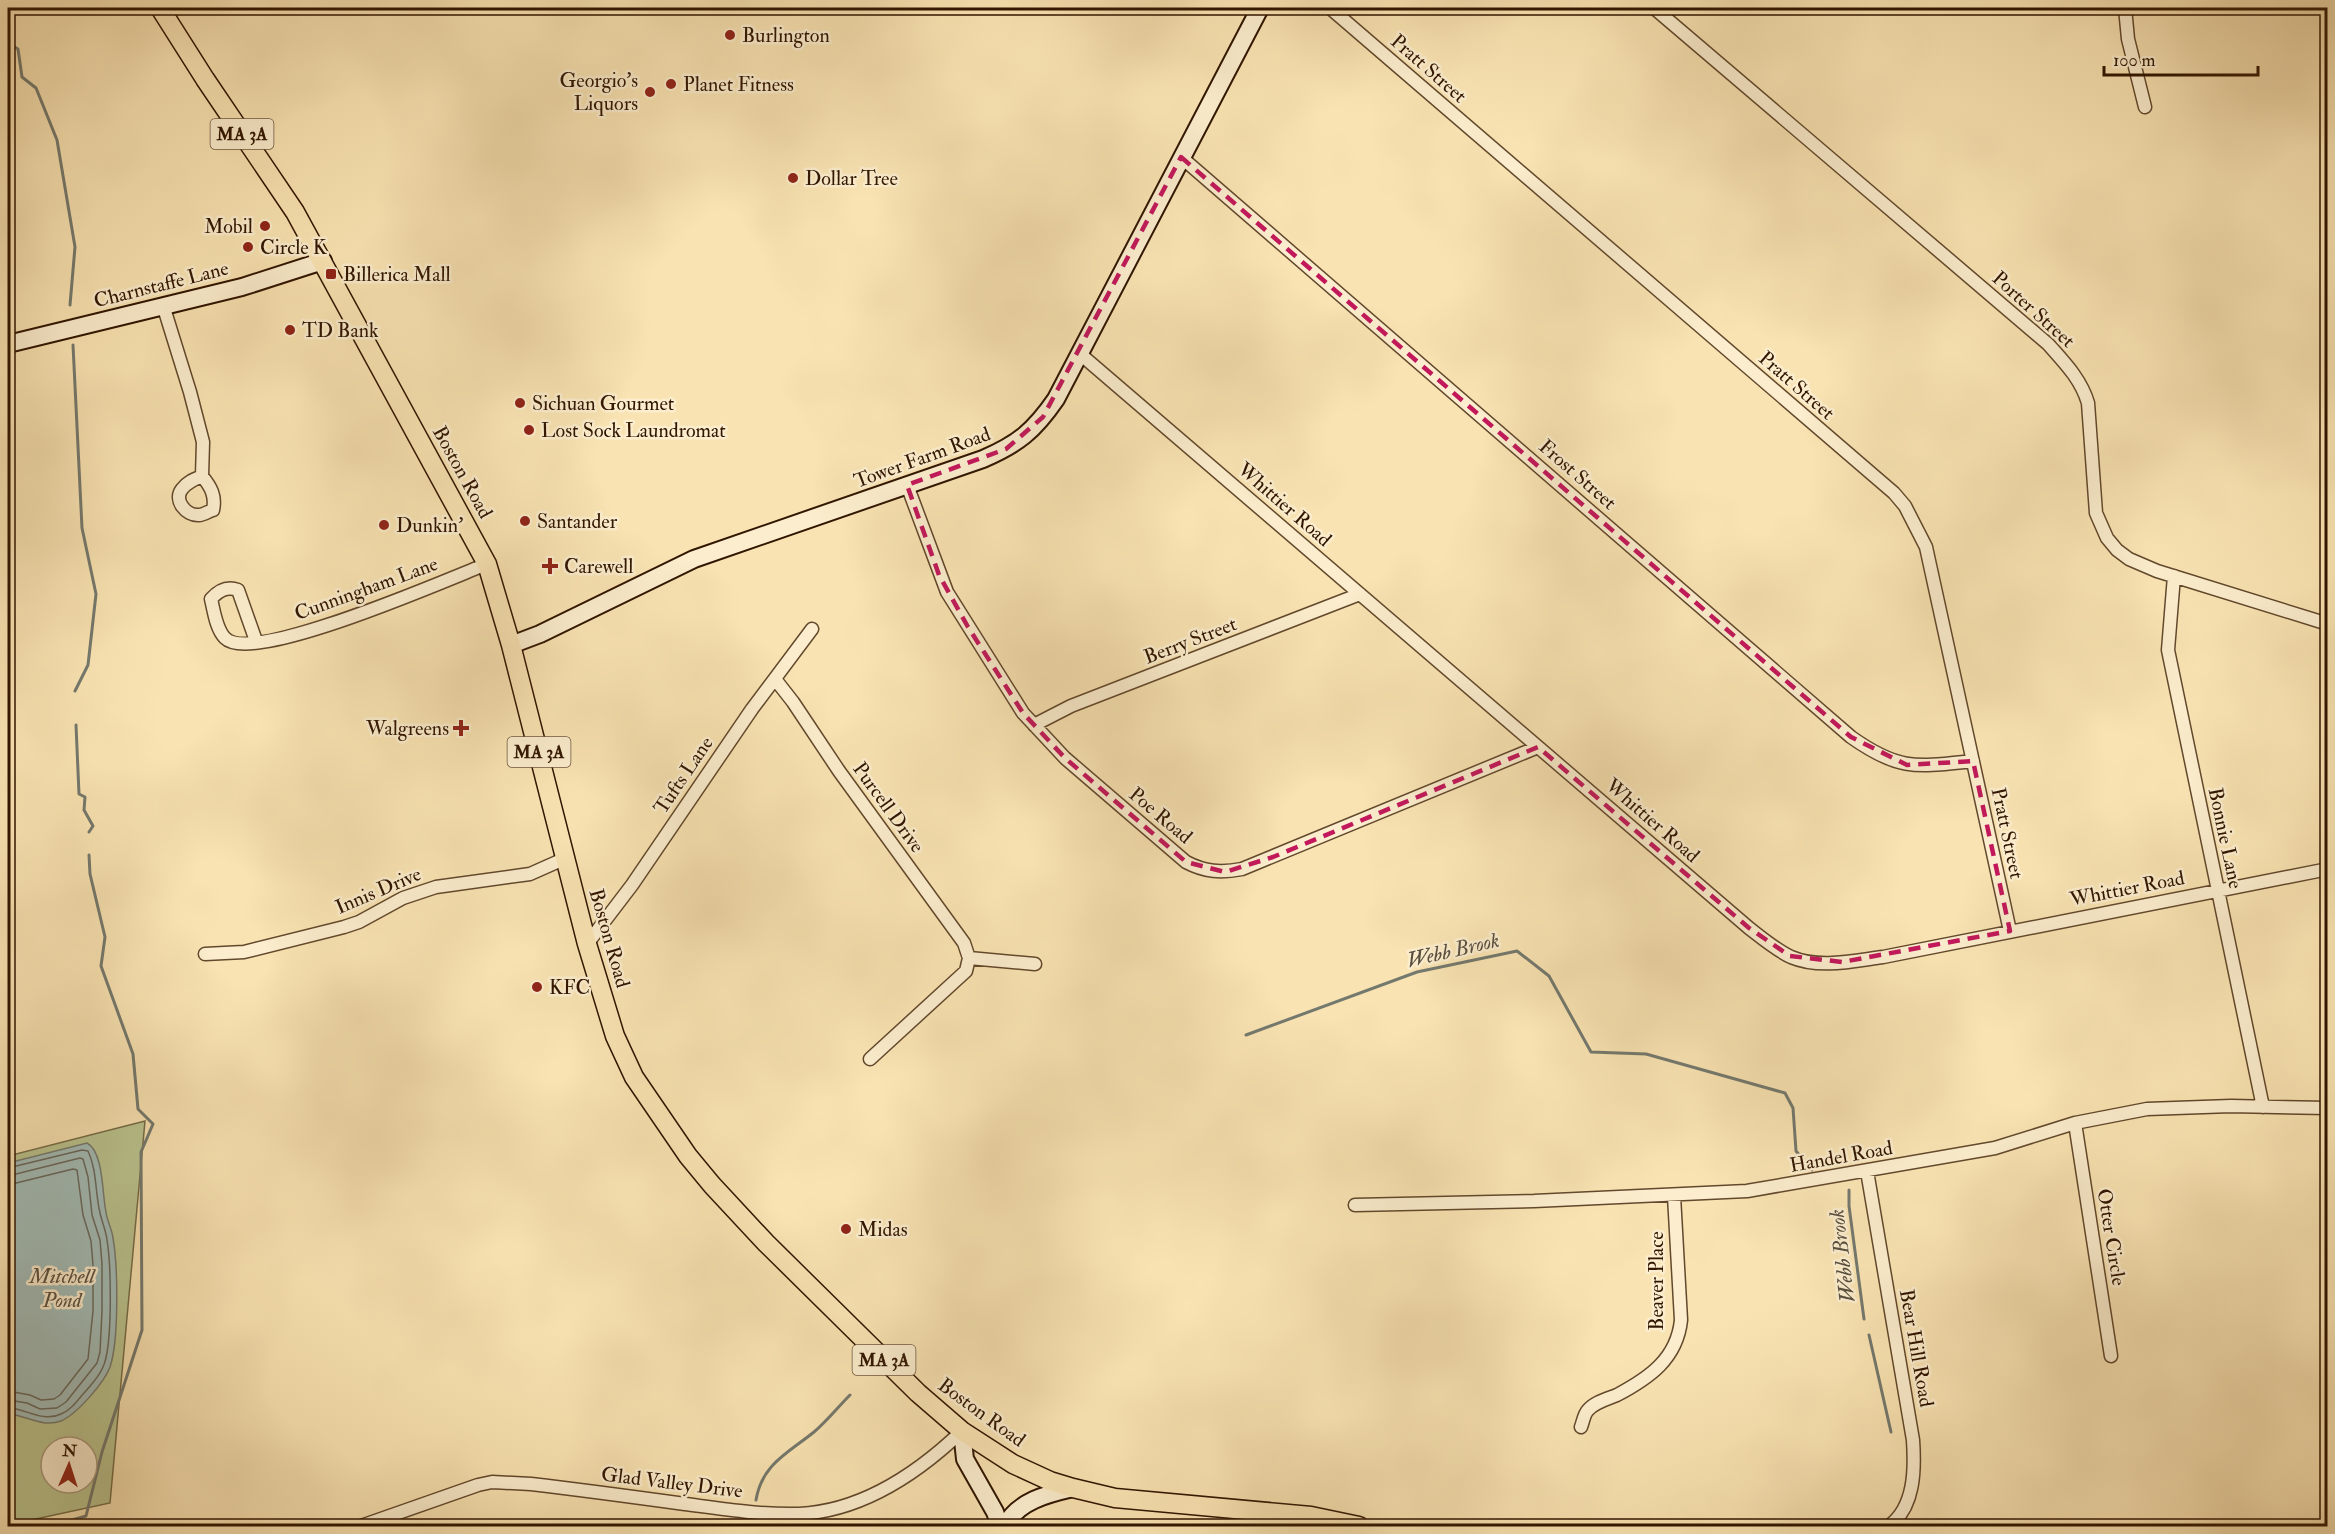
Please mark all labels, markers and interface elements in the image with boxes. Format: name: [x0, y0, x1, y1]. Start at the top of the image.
place label: Burlington: [742, 23, 830, 48]
marker: Burlington: [723, 28, 737, 42]
street label: Pratt Street: [1386, 29, 1472, 109]
scale bar: [2104, 39, 2258, 77]
text: 100 m: [2113, 49, 2156, 72]
place label: Georgio's Liquors: [560, 68, 638, 116]
place label: Planet Fitness: [683, 72, 794, 97]
marker: Planet Fitness: [664, 77, 678, 91]
marker: Georgio's Liquors: [643, 85, 657, 99]
road number: MA 3A: [210, 119, 274, 149]
place label: Dollar Tree: [805, 166, 898, 191]
marker: Dollar Tree: [786, 171, 800, 185]
place label: Mobil: [204, 214, 253, 239]
marker: Mobil: [258, 219, 272, 233]
place label: Circle K: [260, 235, 328, 260]
marker: Circle K: [241, 240, 255, 254]
street label: Charnstaffe Lane: [91, 256, 231, 313]
place label: Billerica Mall: [343, 262, 451, 287]
street label: Porter Street: [1987, 266, 2081, 353]
marker: Billerica Mall: [324, 267, 338, 281]
place label: TD Bank: [302, 318, 379, 343]
marker: TD Bank: [283, 323, 297, 337]
street label: Pratt Street: [1754, 346, 1840, 426]
place label: Sichuan Gourmet: [532, 391, 675, 416]
marker: Sichuan Gourmet: [513, 396, 527, 410]
place label: Lost Sock Laundromat: [541, 418, 726, 443]
street label: Tower Farm Road: [851, 421, 994, 494]
street label: Boston Road: [427, 422, 498, 523]
marker: Lost Sock Laundromat: [522, 423, 536, 437]
street label: Frost Street: [1534, 434, 1622, 515]
street label: Whittier Road: [1232, 456, 1337, 552]
place label: Santander: [537, 509, 618, 534]
place label: Dunkin': [396, 513, 463, 538]
marker: Santander: [518, 514, 532, 528]
marker: Dunkin': [377, 518, 391, 532]
street label: Cunningham Lane: [291, 551, 441, 626]
place label: Carewell: [564, 554, 633, 579]
marker: Carewell: [541, 557, 559, 575]
street label: Berry Street: [1140, 611, 1241, 670]
place label: Walgreens: [365, 716, 449, 741]
marker: Walgreens: [454, 721, 468, 735]
street label: Tufts Lane: [648, 732, 719, 819]
road number: MA 3A: [508, 737, 570, 767]
street label: Purcell Drive: [847, 757, 930, 858]
street label: Whittier Road: [1600, 772, 1705, 868]
street label: Poe Road: [1124, 782, 1198, 849]
street label: Pratt Street: [1986, 785, 2029, 881]
street label: Bonnie Lane: [2203, 785, 2248, 891]
street label: Innis Drive: [331, 861, 425, 920]
street label: Whittier Road: [2067, 865, 2187, 912]
street label: Boston Road: [583, 886, 636, 991]
water label: Webb Brook: [1404, 927, 1502, 974]
place label: KFC: [549, 975, 590, 1000]
marker: KFC: [530, 980, 544, 994]
street label: Handel Road: [1788, 1135, 1895, 1178]
street label: Otter Circle: [2091, 1187, 2132, 1287]
water label: Webb Brook: [1823, 1207, 1862, 1304]
place label: Midas: [858, 1217, 908, 1242]
marker: Midas: [839, 1222, 853, 1236]
street label: Beaver Place: [1644, 1231, 1669, 1331]
water label: Mitchell Pond: [28, 1263, 96, 1314]
street label: Bear Hill Road: [1894, 1287, 1939, 1409]
road number: MA 3A: [852, 1345, 916, 1375]
street label: Boston Road: [933, 1372, 1030, 1453]
north arrow: [39, 1435, 99, 1495]
text: N: [61, 1441, 78, 1461]
street label: Glad Valley Drive: [600, 1461, 744, 1504]

